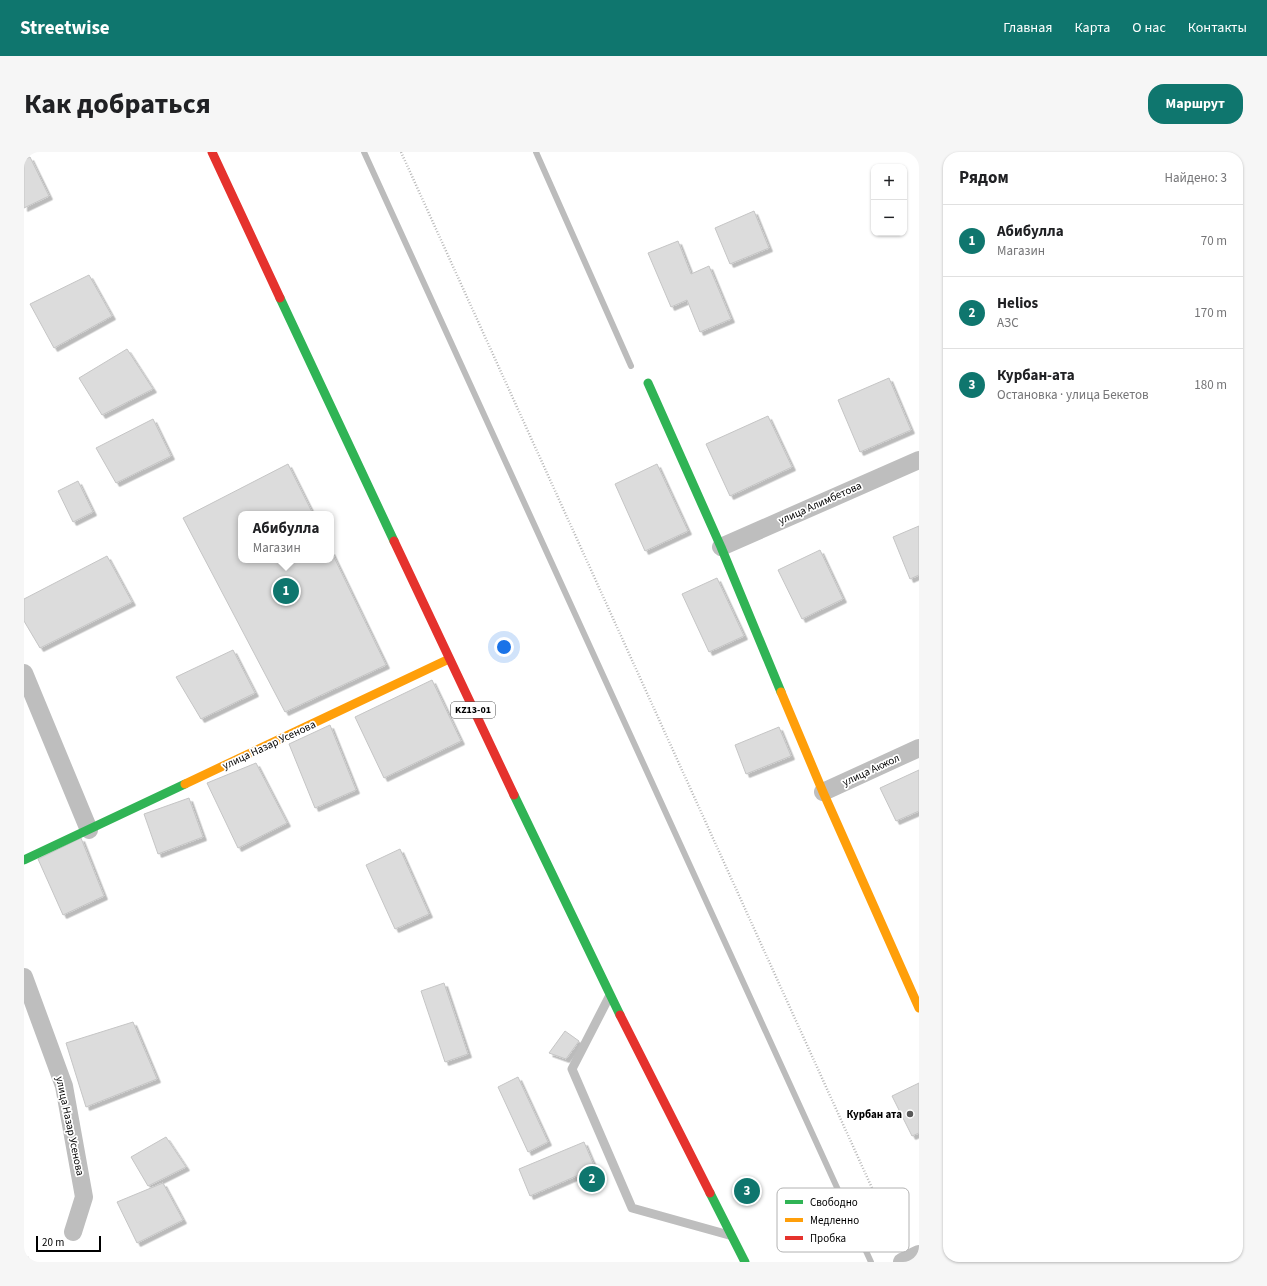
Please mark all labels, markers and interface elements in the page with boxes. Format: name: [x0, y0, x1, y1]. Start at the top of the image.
text: Streetwise: [20, 15, 110, 42]
text: Главная: [1003, 18, 1052, 38]
text: Карта: [1074, 18, 1110, 38]
text: О нас: [1132, 18, 1166, 38]
text: Контакты: [1188, 18, 1247, 38]
text: Как добраться: [24, 84, 211, 124]
button: Маршрут: [1148, 84, 1243, 124]
map controls: [871, 164, 907, 236]
button: +: [871, 164, 907, 200]
text: Рядом: [959, 166, 1009, 190]
text: Найдено: 3: [1165, 169, 1227, 187]
button: −: [871, 200, 907, 236]
text: Абибулла: [997, 221, 1064, 242]
text: 1: [969, 232, 975, 250]
text: 70 m: [1201, 232, 1227, 250]
text: Магазин: [997, 242, 1045, 260]
text: Helios: [997, 293, 1038, 314]
text: 2: [969, 304, 975, 322]
text: 170 m: [1194, 304, 1227, 322]
text: АЗС: [997, 314, 1019, 332]
text: Курбан-ата: [997, 365, 1075, 386]
text: 3: [969, 376, 975, 394]
text: 180 m: [1194, 376, 1227, 394]
text: Остановка · улица Бекетов: [997, 386, 1149, 404]
street label: улица Алимбетова: [776, 478, 864, 528]
popup: [238, 511, 334, 563]
text: Абибулла: [253, 518, 319, 539]
text: Магазин: [253, 539, 301, 557]
pin: 1: [273, 576, 299, 606]
your location: [494, 637, 514, 657]
road number: KZ13-01: [451, 702, 495, 718]
street label: улица Назар Усенова: [220, 717, 318, 773]
street label: улица Акжол: [840, 750, 902, 790]
street label: улица Назар Усенова: [52, 1075, 88, 1177]
place label: Курбан ата: [846, 1107, 902, 1122]
marker: Курбан ата: [905, 1109, 915, 1119]
pin: 2: [579, 1164, 605, 1194]
pin: 3: [734, 1176, 760, 1206]
legend: [777, 1188, 909, 1252]
text: Свободно: [810, 1195, 858, 1210]
text: Медленно: [810, 1213, 859, 1228]
text: Пробка: [810, 1231, 846, 1246]
scale bar: [36, 1234, 101, 1253]
text: 20 m: [42, 1235, 64, 1250]

